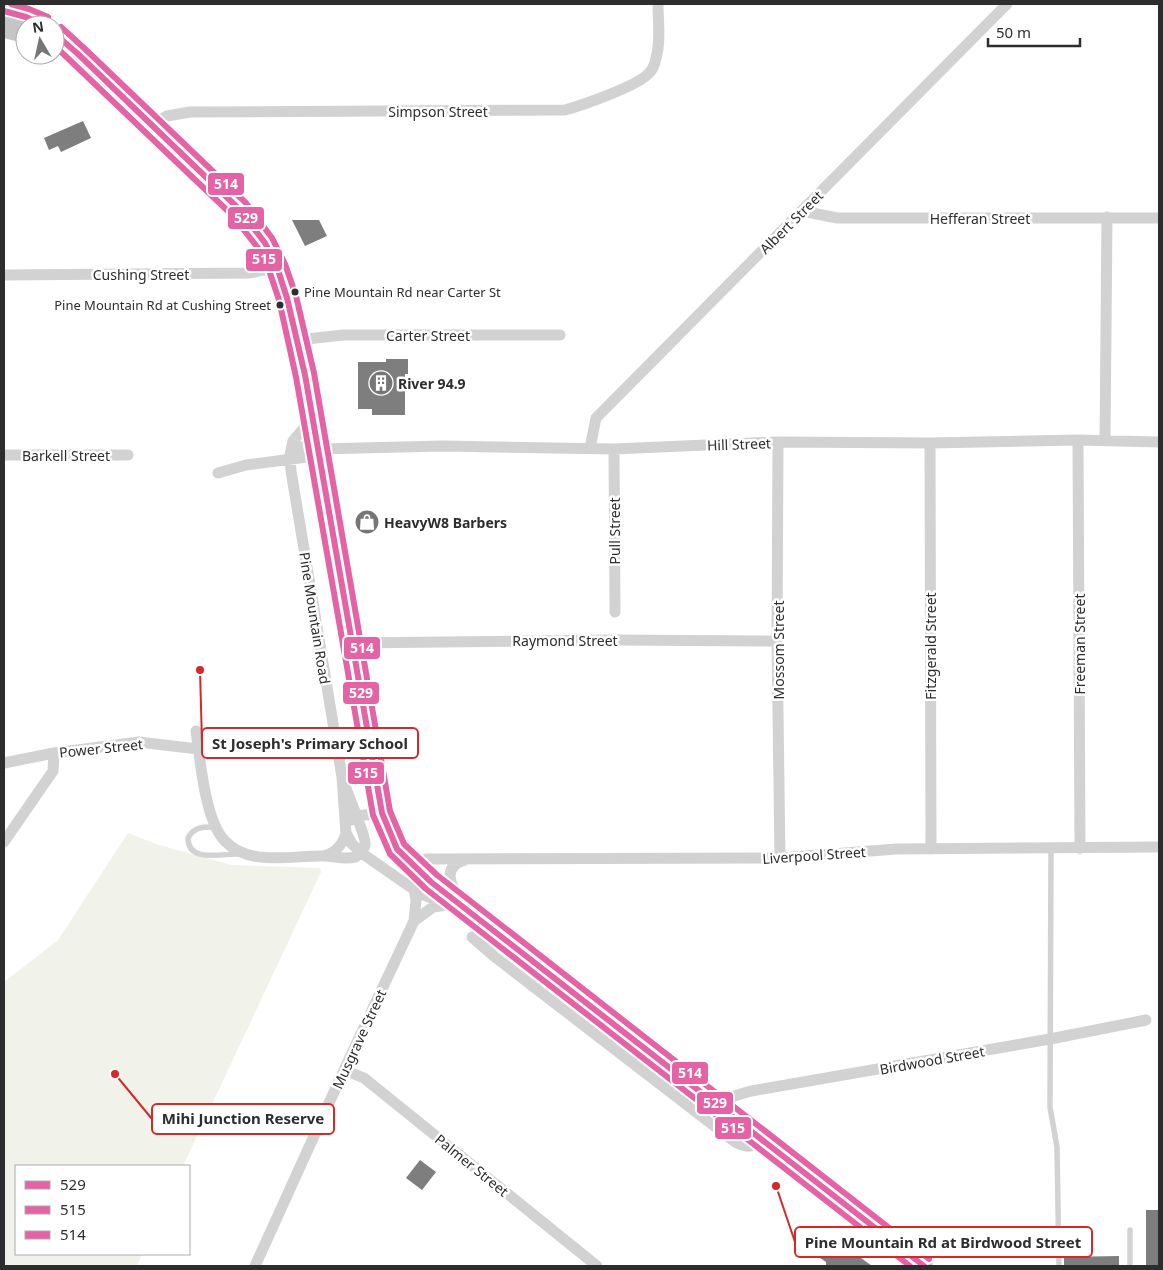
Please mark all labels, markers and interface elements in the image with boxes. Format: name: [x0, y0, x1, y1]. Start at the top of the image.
north arrow: [15, 15, 65, 65]
scale bar: [988, 15, 1080, 47]
text: N: [31, 16, 45, 37]
text: 50 m: [996, 22, 1031, 42]
street label: Simpson Street: [388, 102, 488, 121]
line badge: 514: [207, 172, 245, 196]
text: 514: [214, 174, 238, 193]
street label: Albert Street: [755, 186, 827, 258]
line badge: 529: [227, 206, 265, 230]
text: 529: [234, 208, 258, 227]
street label: Hefferan Street: [930, 209, 1030, 228]
line badge: 515: [245, 248, 283, 272]
text: 515: [252, 249, 276, 268]
street label: Cushing Street: [93, 265, 189, 284]
place label: Pine Mountain Rd near Carter St: [304, 283, 501, 301]
marker: Pine Mountain Rd near Carter St: [290, 287, 300, 297]
place label: Pine Mountain Rd at Cushing Street: [54, 296, 271, 314]
marker: Pine Mountain Rd at Cushing Street: [275, 300, 285, 310]
street label: Carter Street: [386, 326, 470, 345]
building icon: River 94.9: [368, 370, 394, 396]
place label: River 94.9: [398, 374, 466, 393]
street label: Hill Street: [707, 433, 771, 455]
street label: Barkell Street: [22, 446, 110, 465]
street label: Pull Street: [605, 497, 624, 565]
shop icon: HeavyW8 Barbers: [354, 509, 380, 535]
place label: HeavyW8 Barbers: [384, 513, 507, 532]
street label: Pine Mountain Road: [295, 551, 335, 685]
street label: Fitzgerald Street: [921, 592, 940, 700]
street label: Freeman Street: [1070, 594, 1089, 694]
street label: Mossom Street: [769, 601, 788, 699]
street label: Raymond Street: [512, 631, 618, 650]
line badge: 514: [343, 636, 381, 660]
text: 514: [350, 638, 374, 657]
line badge: 529: [342, 681, 380, 705]
text: 529: [349, 683, 373, 702]
callout: St Joseph's Primary School: [202, 728, 418, 758]
text: St Joseph's Primary School: [212, 733, 408, 753]
street label: Power Street: [58, 734, 144, 762]
line badge: 515: [347, 761, 385, 785]
text: 515: [354, 763, 378, 782]
street label: Liverpool Street: [762, 842, 866, 868]
street label: Musgrave Street: [328, 986, 390, 1092]
street label: Birdwood Street: [878, 1041, 986, 1079]
line badge: 514: [671, 1061, 709, 1085]
text: 514: [678, 1063, 702, 1082]
line badge: 529: [696, 1091, 734, 1115]
text: 529: [703, 1093, 727, 1112]
callout: Mihi Junction Reserve: [152, 1104, 334, 1134]
text: Mihi Junction Reserve: [162, 1108, 324, 1128]
line badge: 515: [714, 1116, 752, 1140]
text: 515: [721, 1118, 745, 1137]
street label: Palmer Street: [431, 1129, 513, 1201]
legend: [15, 1165, 190, 1255]
text: 529: [60, 1174, 86, 1194]
text: 515: [60, 1199, 86, 1219]
text: 514: [60, 1224, 86, 1244]
callout: Pine Mountain Rd at Birdwood Street: [795, 1227, 1092, 1257]
text: Pine Mountain Rd at Birdwood Street: [805, 1232, 1082, 1252]

